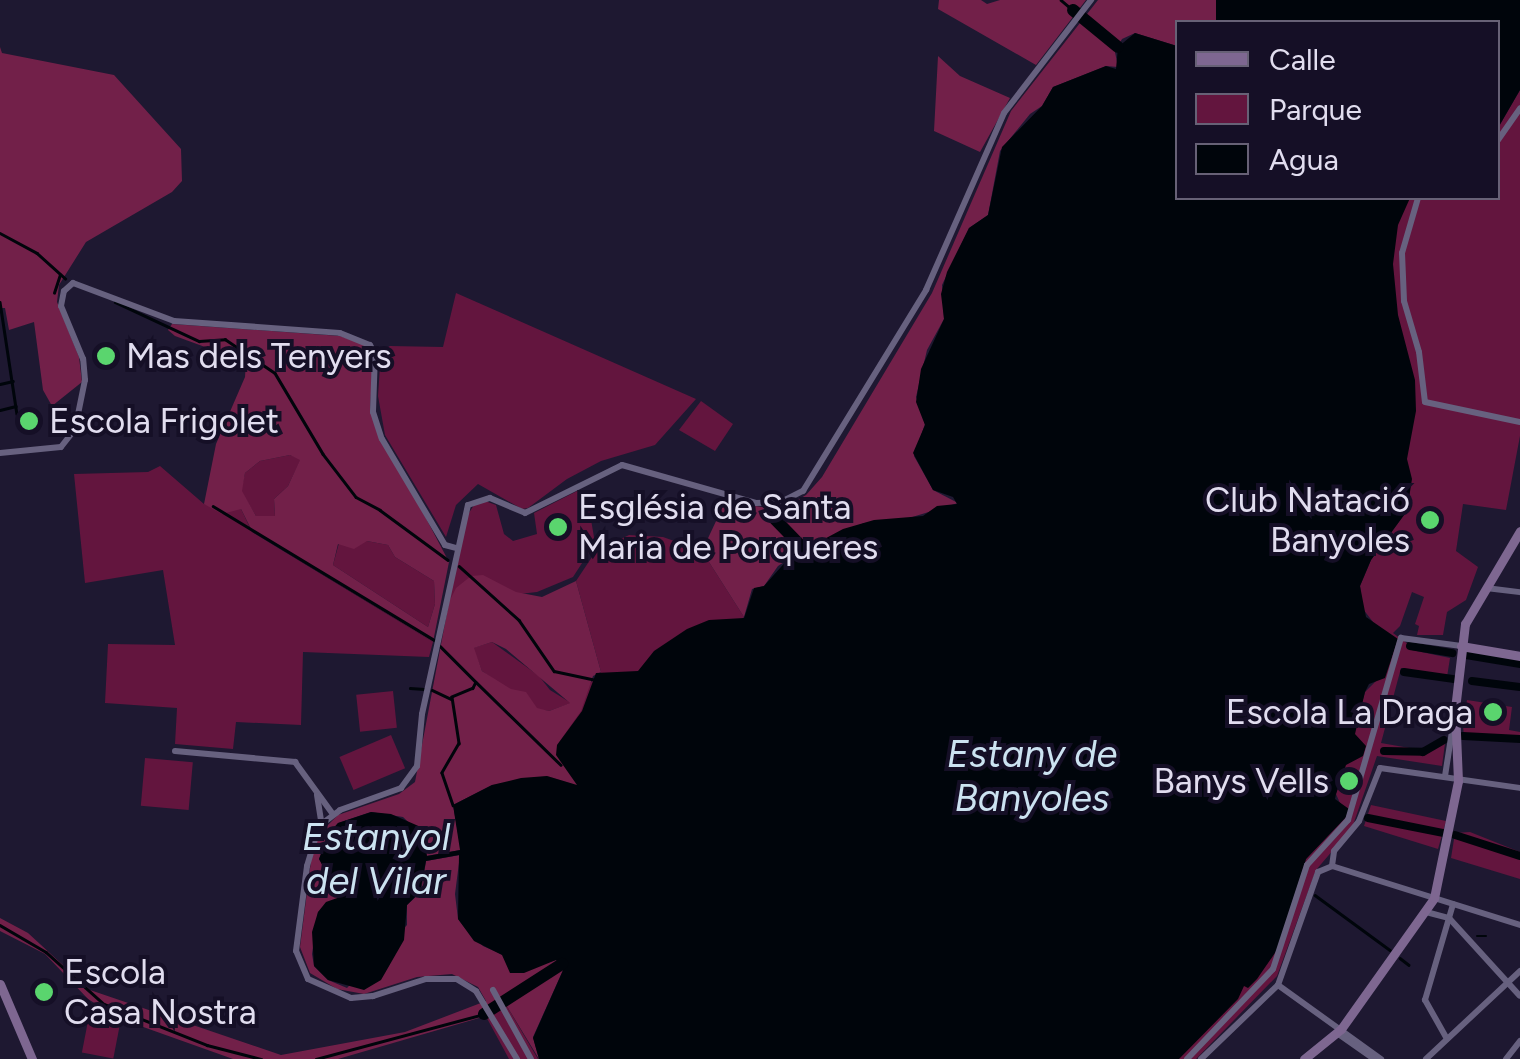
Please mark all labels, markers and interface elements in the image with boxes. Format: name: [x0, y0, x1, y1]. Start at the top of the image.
legend: [1175, 20, 1500, 200]
text: Calle: [1269, 41, 1336, 78]
text: Parque: [1269, 91, 1362, 128]
text: Agua: [1269, 141, 1339, 178]
place label: Mas dels Tenyers: [126, 335, 391, 377]
marker: Mas dels Tenyers: [95, 345, 117, 367]
place label: Escola Frigolet: [49, 400, 279, 442]
marker: Escola Frigolet: [18, 410, 40, 432]
place label: Club Natació Banyoles: [1205, 479, 1410, 561]
place label: Església de Santa Maria de Porqueres: [578, 486, 878, 568]
marker: Club Natació Banyoles: [1419, 509, 1441, 531]
marker: Església de Santa Maria de Porqueres: [547, 516, 569, 538]
place label: Escola La Draga: [1226, 691, 1473, 733]
marker: Escola La Draga: [1482, 701, 1504, 723]
water label: Estany de Banyoles: [947, 732, 1117, 822]
place label: Banys Vells: [1153, 760, 1329, 802]
marker: Banys Vells: [1338, 770, 1360, 792]
water label: Estanyol del Vilar: [302, 815, 450, 904]
place label: Escola Casa Nostra: [64, 951, 256, 1033]
marker: Escola Casa Nostra: [33, 981, 55, 1003]

